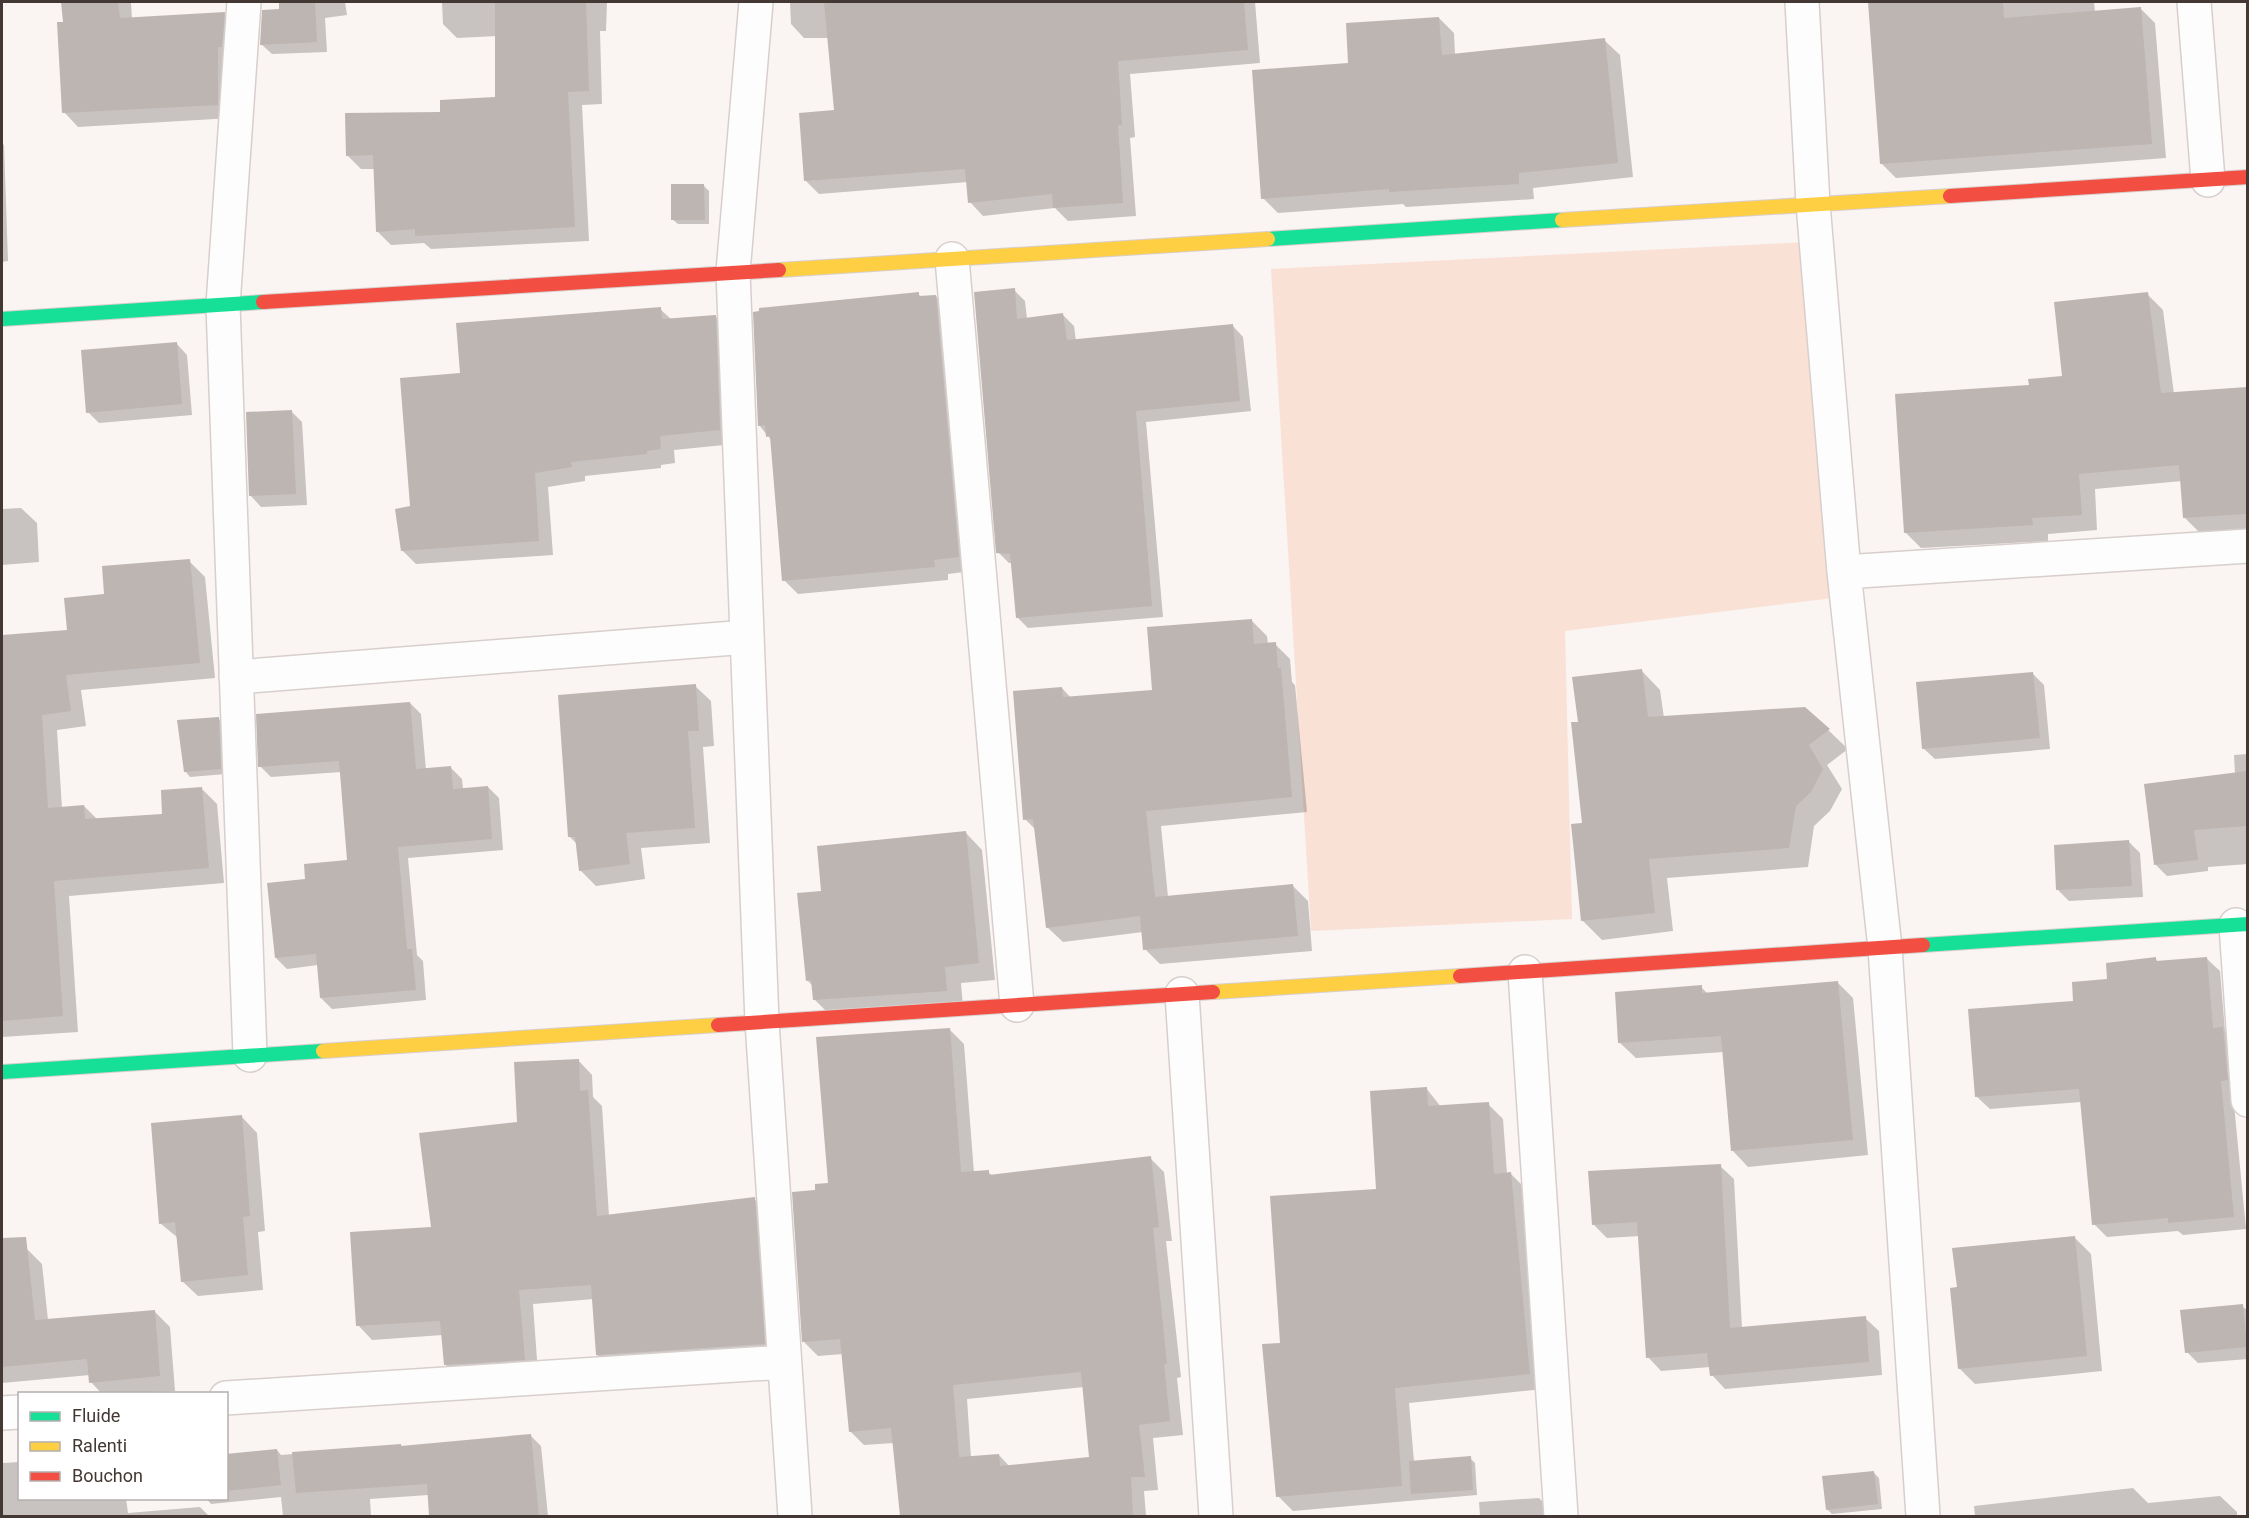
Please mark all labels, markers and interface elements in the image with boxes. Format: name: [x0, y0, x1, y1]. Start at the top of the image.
legend: [18, 1392, 228, 1500]
text: Fluide: [72, 1405, 120, 1426]
text: Ralenti: [72, 1435, 127, 1456]
text: Bouchon: [72, 1465, 143, 1486]

